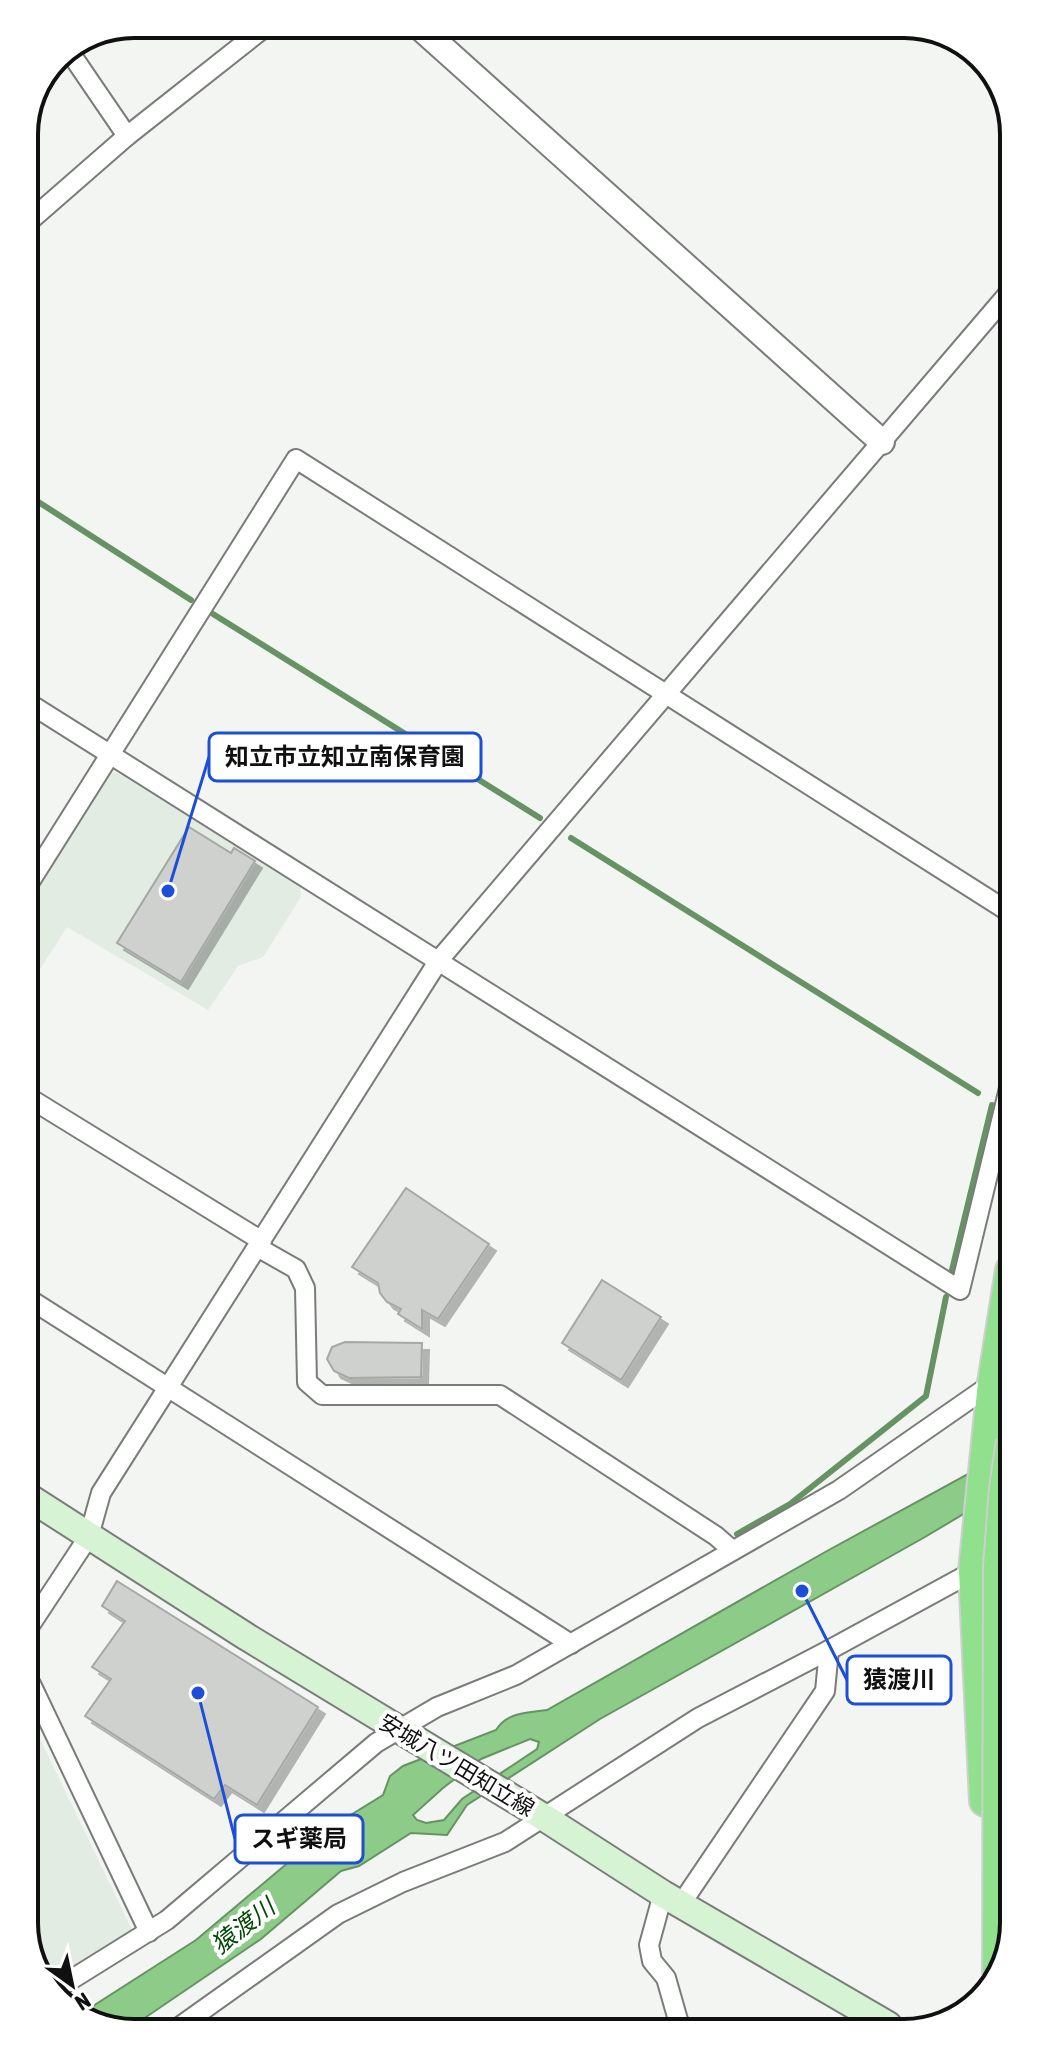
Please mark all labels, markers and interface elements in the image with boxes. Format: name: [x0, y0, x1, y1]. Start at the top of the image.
callout: 知立市立知立南保育園: [209, 733, 481, 781]
text: 知立市立知立南保育園: [225, 743, 465, 770]
callout: 猿渡川: [847, 1656, 951, 1704]
text: 猿渡川: [863, 1666, 935, 1693]
street label: 安城八ツ田知立線: [375, 1709, 539, 1821]
callout: スギ薬局: [235, 1815, 363, 1863]
text: スギ薬局: [251, 1825, 347, 1852]
water label: 猿渡川: [206, 1891, 282, 1959]
north arrow: [32, 1945, 112, 2025]
text: N: [70, 1987, 95, 2016]

